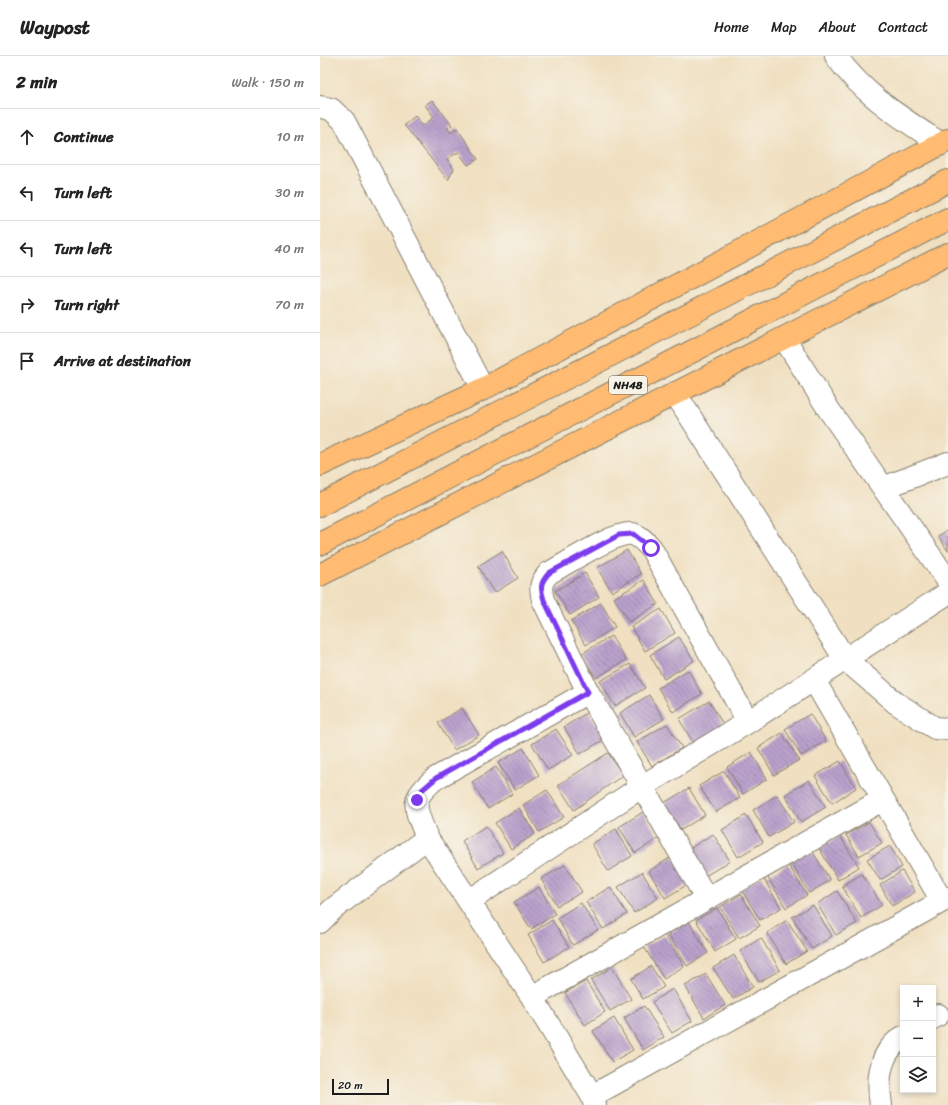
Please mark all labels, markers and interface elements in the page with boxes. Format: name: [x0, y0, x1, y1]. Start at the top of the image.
text: Waypost: [20, 11, 90, 44]
text: Home: [714, 15, 749, 40]
text: Map: [771, 15, 797, 40]
text: About: [819, 15, 856, 40]
text: Contact: [878, 15, 928, 40]
text: 2 min: [16, 67, 57, 97]
text: Walk · 150 m: [231, 71, 304, 94]
text: Continue: [54, 124, 114, 150]
text: 10 m: [277, 125, 304, 148]
icon: ahead: [16, 126, 38, 148]
text: Turn left: [54, 180, 112, 206]
text: 30 m: [275, 181, 304, 204]
icon: left: [16, 182, 38, 204]
text: Turn left: [54, 236, 112, 262]
text: 40 m: [274, 237, 304, 260]
icon: left: [16, 238, 38, 260]
text: Turn right: [54, 292, 119, 318]
text: 70 m: [275, 293, 304, 316]
icon: right: [16, 294, 38, 316]
text: Arrive at destination: [54, 348, 191, 374]
icon: arrive: [16, 350, 38, 372]
road number: NH48: [609, 376, 647, 394]
route start: [642, 539, 660, 557]
route end: [408, 791, 426, 809]
map controls: [900, 985, 936, 1093]
button: +: [900, 985, 936, 1021]
button: −: [900, 1021, 936, 1057]
button: layers: [900, 1057, 936, 1093]
text: 20 m: [338, 1076, 363, 1095]
scale bar: [332, 1077, 389, 1096]

